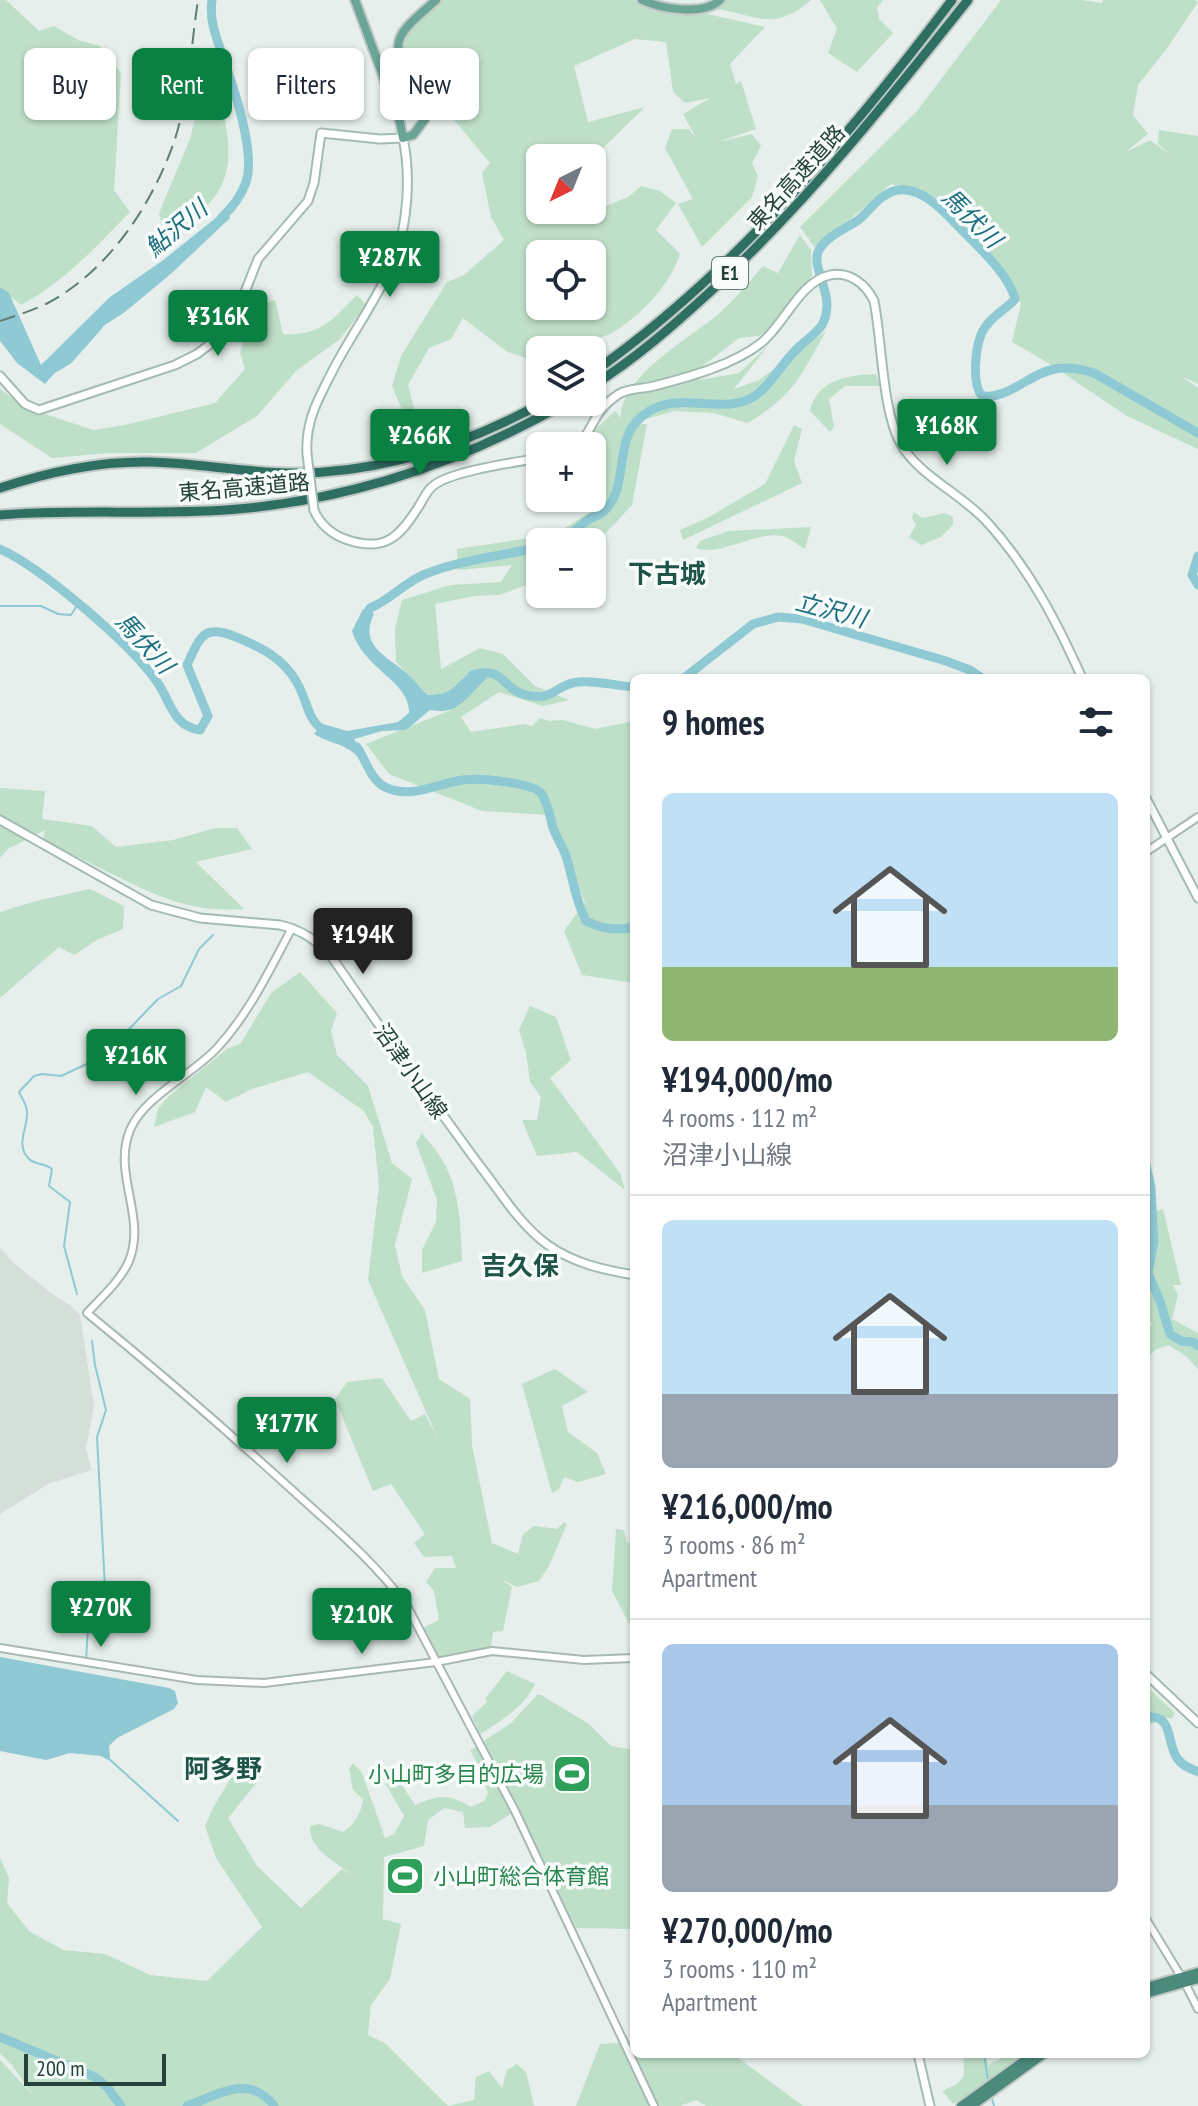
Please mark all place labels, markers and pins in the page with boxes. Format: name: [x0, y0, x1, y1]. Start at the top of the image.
pin: ¥287K: [334, 231, 446, 299]
pin: ¥316K: [162, 290, 274, 358]
pin: ¥168K: [891, 399, 1003, 467]
pin: ¥266K: [364, 409, 476, 477]
pin: ¥194K: [307, 908, 419, 976]
pin: ¥216K: [80, 1029, 192, 1097]
pin: ¥177K: [231, 1397, 343, 1465]
pin: ¥270K: [45, 1581, 157, 1649]
pin: ¥210K: [306, 1588, 418, 1656]
sports icon: 小山町多目的広場: [551, 1753, 593, 1795]
place label: 小山町多目的広場: [368, 1760, 544, 1788]
sports icon: 小山町総合体育館: [384, 1855, 426, 1897]
place label: 小山町総合体育館: [433, 1862, 609, 1890]

